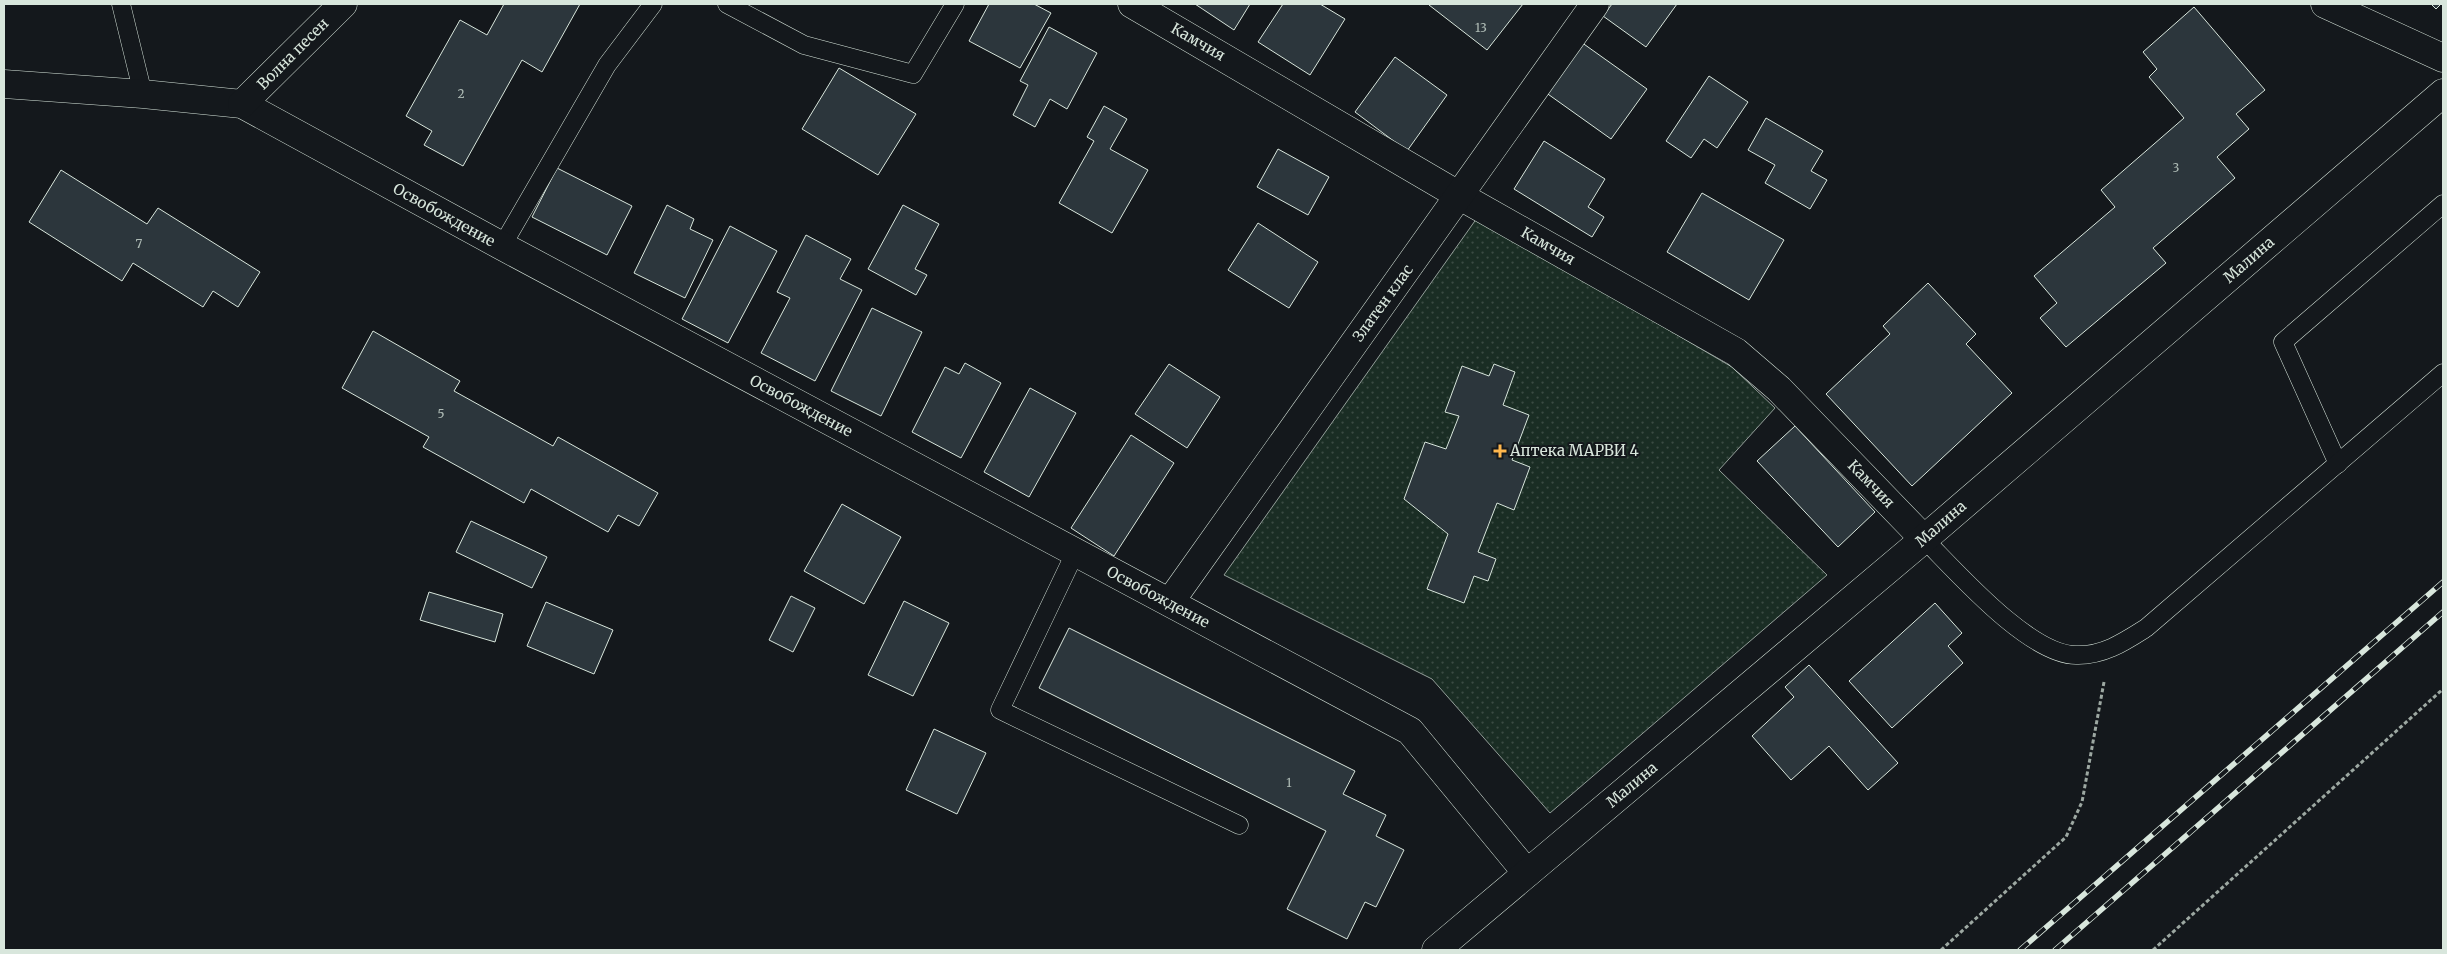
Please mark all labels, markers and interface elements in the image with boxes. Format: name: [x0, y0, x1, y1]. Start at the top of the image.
street label: Волна песен: [253, 14, 332, 93]
street label: Камчия: [1168, 19, 1229, 65]
house number: 13: [1475, 20, 1487, 35]
house number: 2: [457, 86, 465, 101]
house number: 3: [2173, 160, 2180, 175]
street label: Освобождение: [390, 179, 499, 251]
street label: Камчия: [1518, 223, 1579, 269]
street label: Малина: [2219, 233, 2278, 287]
house number: 7: [136, 236, 143, 251]
street label: Златен клас: [1348, 260, 1417, 345]
street label: Освобождение: [747, 370, 856, 441]
house number: 5: [437, 406, 445, 421]
place label: Аптека МАРВИ 4: [1509, 441, 1639, 460]
marker: Аптека МАРВИ 4: [1494, 445, 1506, 457]
street label: Камчия: [1844, 456, 1899, 512]
street label: Малина: [1911, 497, 1970, 551]
street label: Освобождение: [1104, 561, 1213, 632]
street label: Малина: [1602, 758, 1661, 811]
house number: 1: [1286, 775, 1292, 790]

